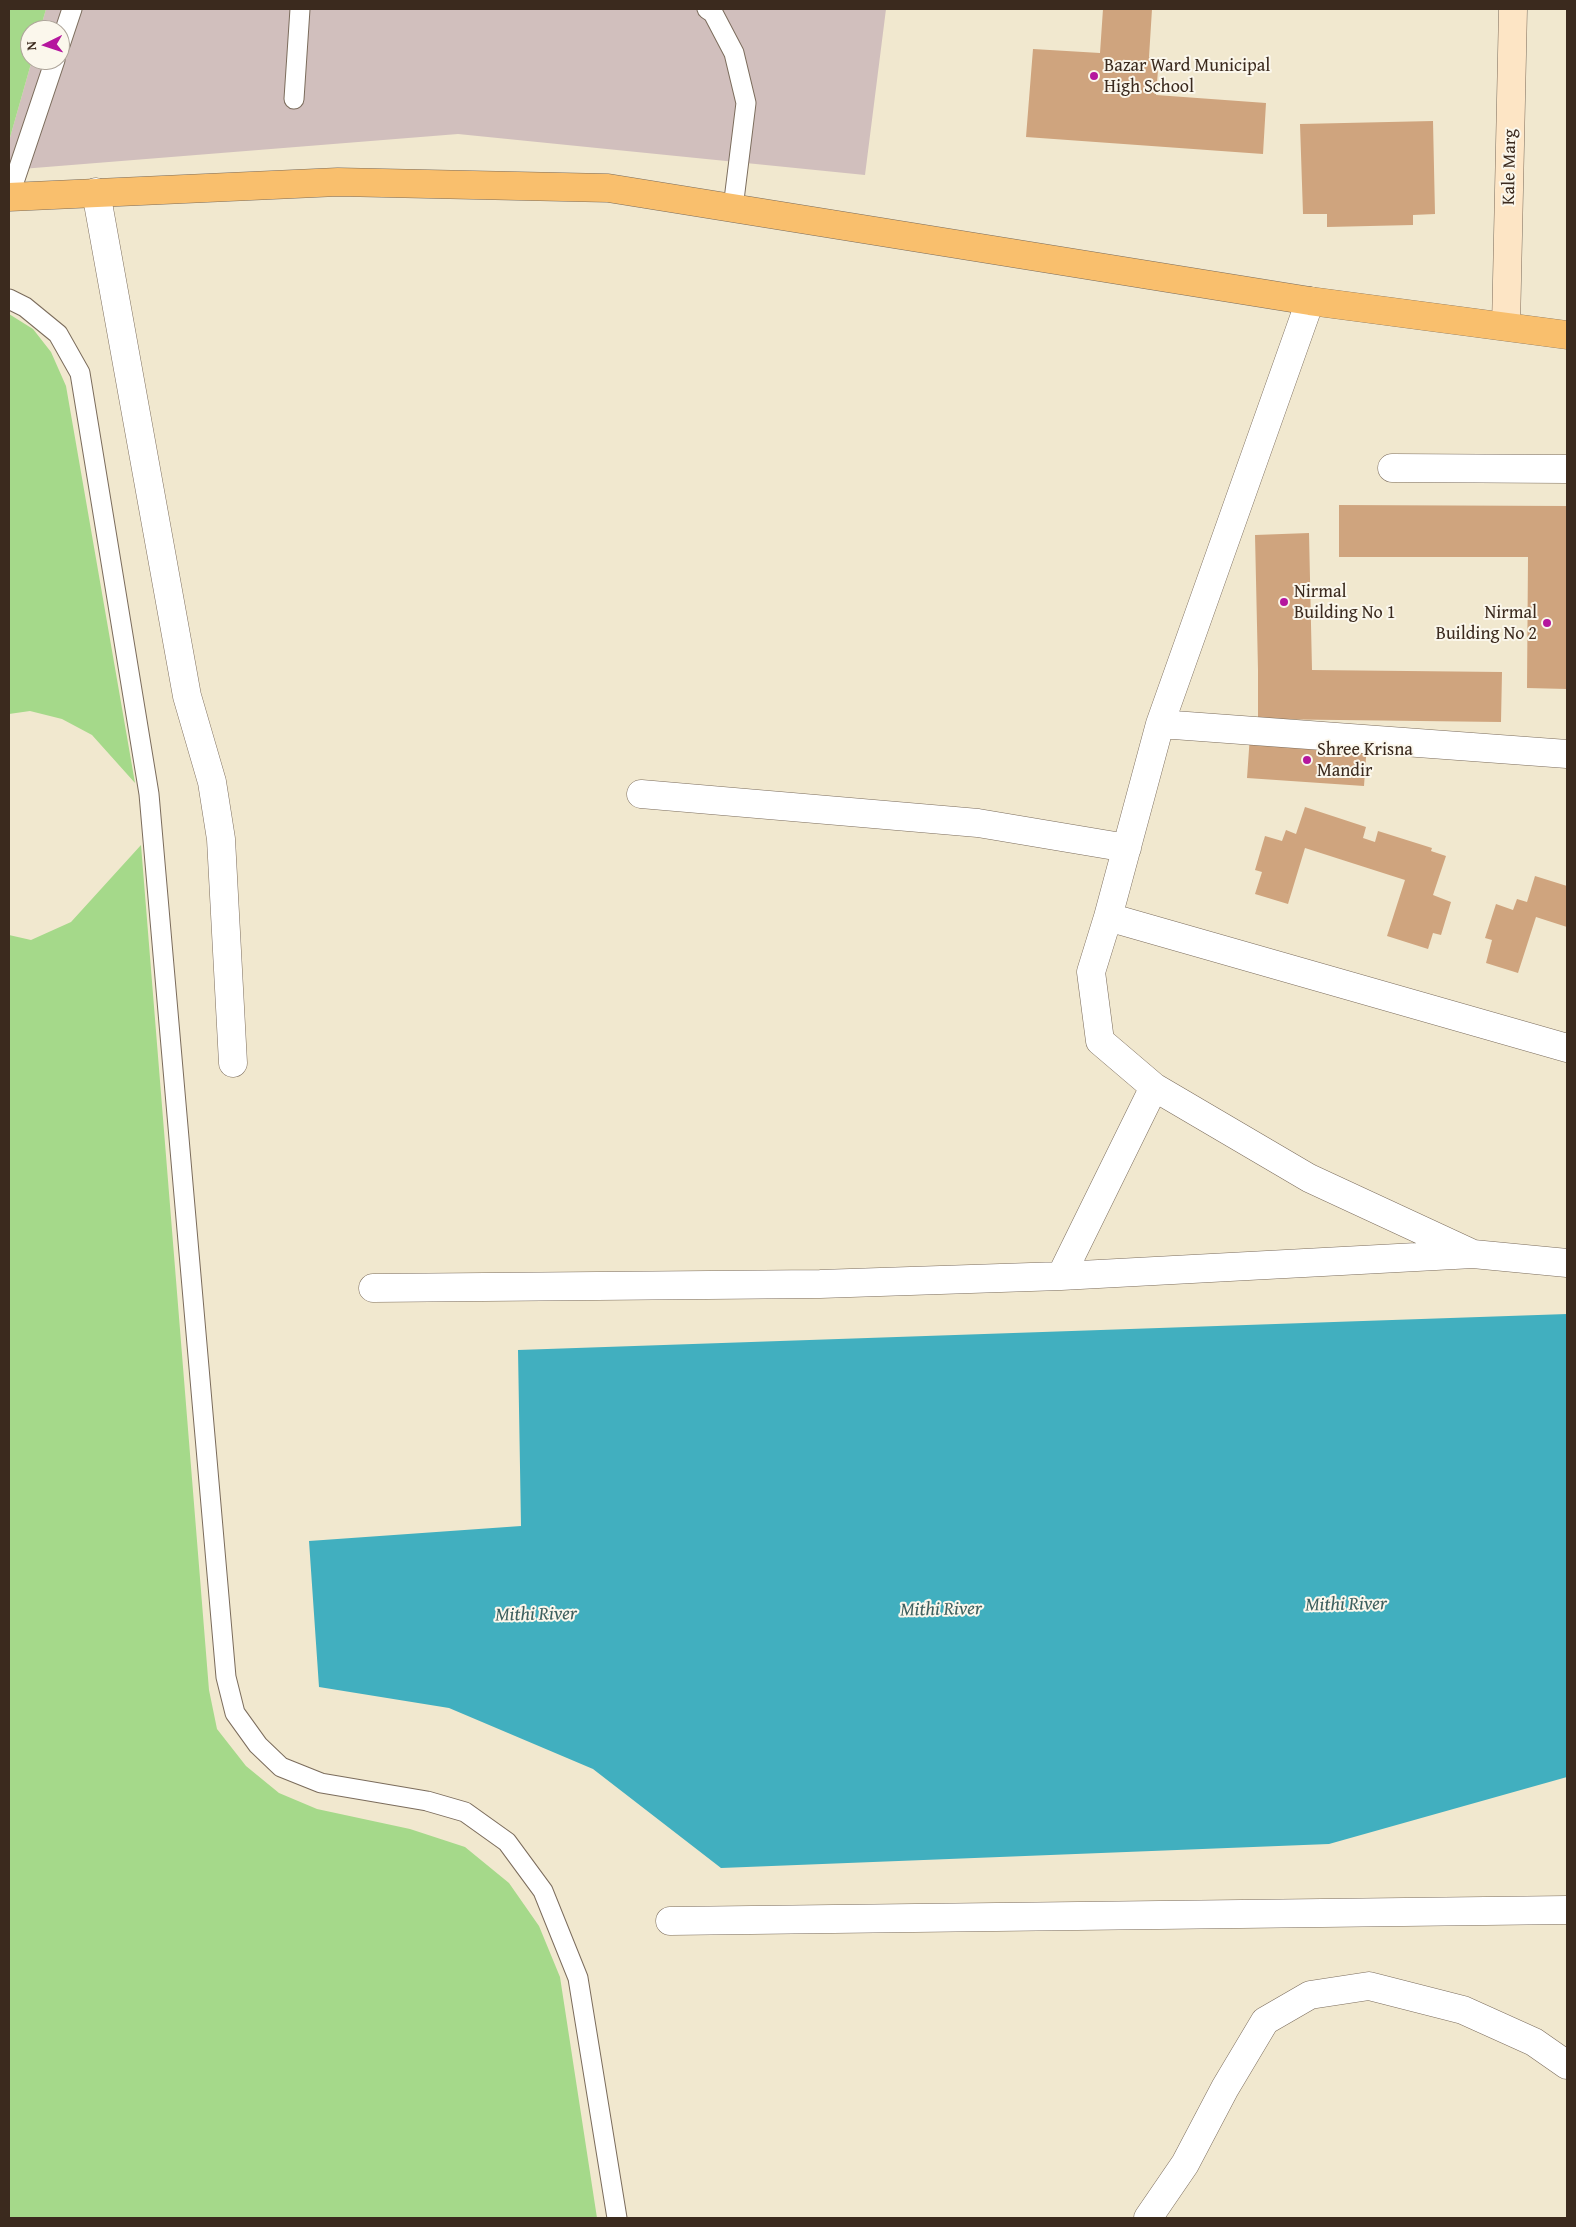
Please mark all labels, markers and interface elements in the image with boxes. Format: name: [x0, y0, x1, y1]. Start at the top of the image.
north arrow: [20, 20, 70, 70]
text: N: [21, 41, 41, 51]
place label: Bazar Ward Municipal High School: [1104, 55, 1270, 98]
marker: Bazar Ward Municipal High School: [1088, 70, 1100, 82]
street label: Kale Marg: [1499, 129, 1521, 205]
place label: Nirmal Building No 1: [1294, 581, 1395, 624]
marker: Nirmal Building No 1: [1278, 596, 1290, 608]
place label: Nirmal Building No 2: [1436, 602, 1537, 644]
marker: Nirmal Building No 2: [1541, 617, 1553, 629]
place label: Shree Krisna Mandir: [1317, 739, 1413, 782]
marker: Shree Krisna Mandir: [1301, 754, 1313, 766]
water label: Mithi River: [1305, 1593, 1387, 1617]
water label: Mithi River: [900, 1598, 982, 1622]
water label: Mithi River: [495, 1603, 577, 1627]

